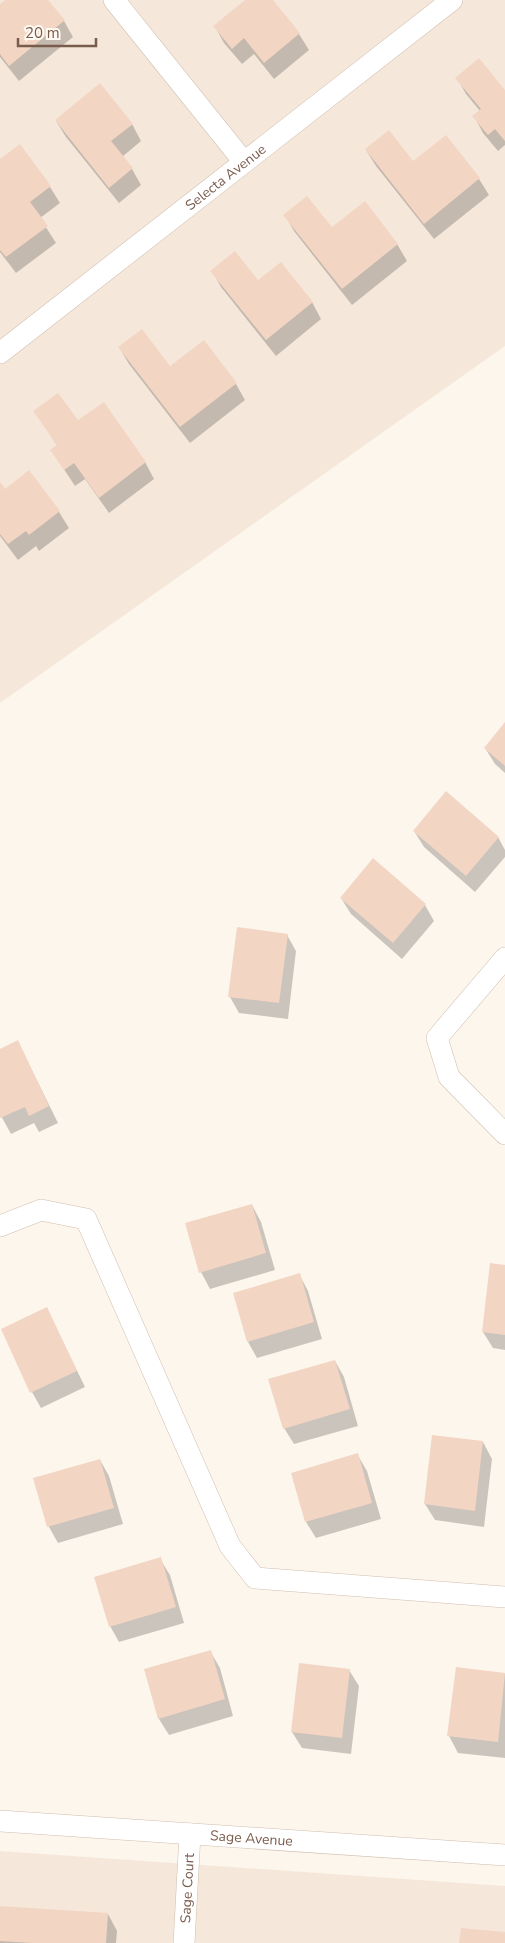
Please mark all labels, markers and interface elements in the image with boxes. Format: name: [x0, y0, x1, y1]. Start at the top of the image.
scale bar: [18, 15, 95, 47]
text: 20 m: [25, 23, 60, 43]
street label: Selecta Avenue: [181, 139, 270, 215]
street label: Sage Avenue: [209, 1826, 293, 1850]
street label: Sage Court: [176, 1852, 198, 1924]

